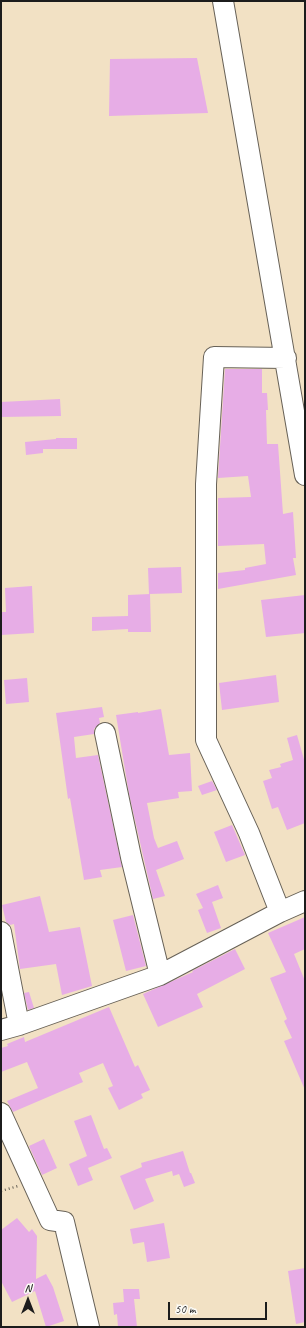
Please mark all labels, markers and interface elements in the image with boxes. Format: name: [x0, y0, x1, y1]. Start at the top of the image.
north arrow: [8, 1280, 48, 1320]
text: N: [25, 1281, 31, 1295]
scale bar: [170, 1294, 269, 1320]
text: 50 m: [175, 1301, 195, 1317]

